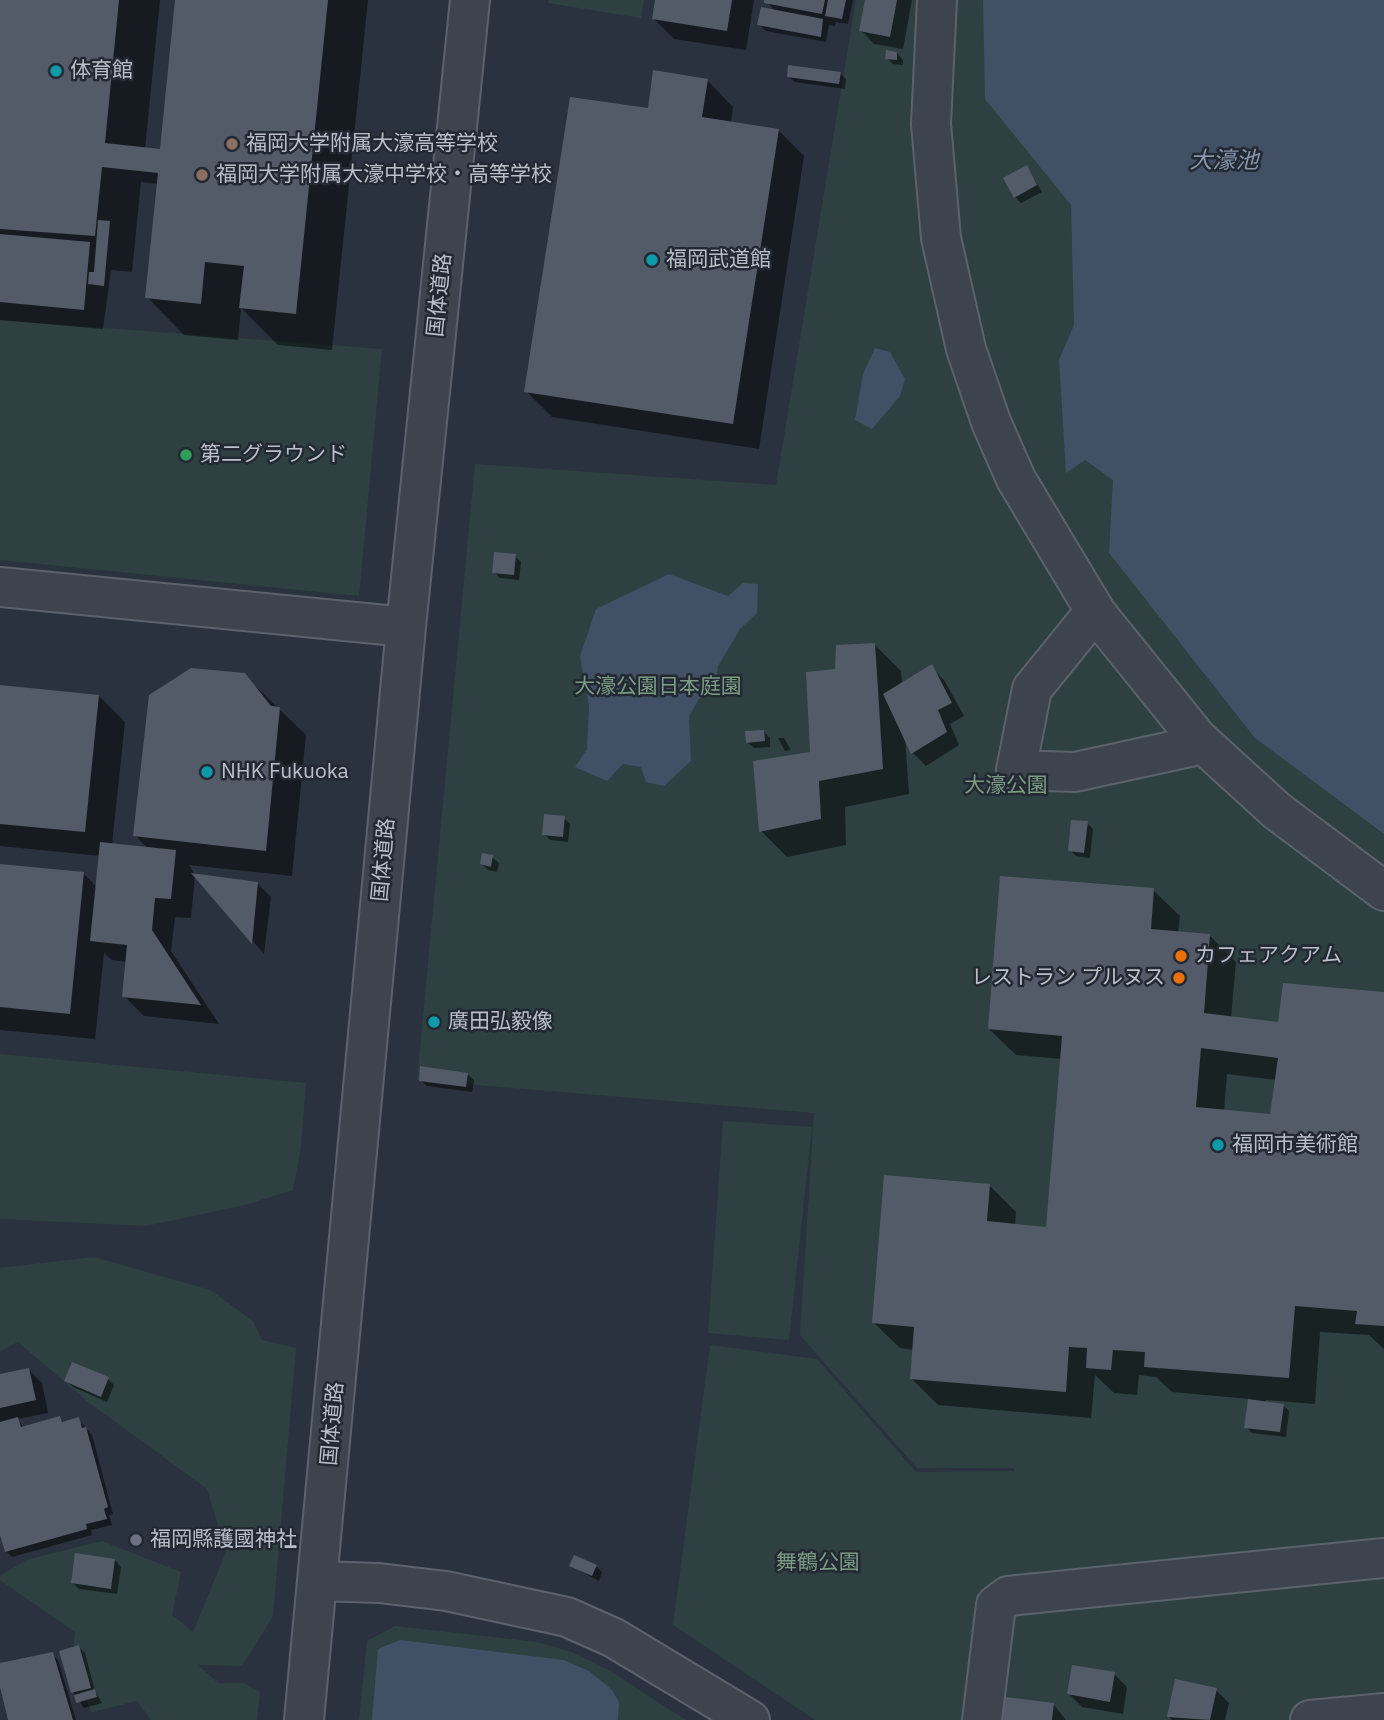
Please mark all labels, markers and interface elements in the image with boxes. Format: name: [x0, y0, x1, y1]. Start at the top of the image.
place label: 体育館: [70, 58, 133, 84]
marker: 体育館: [48, 63, 64, 79]
place label: 福岡大学附属大濠高等学校: [246, 131, 498, 157]
marker: 福岡大学附属大濠高等学校: [224, 136, 240, 152]
water label: 大濠池: [1190, 147, 1258, 175]
place label: 福岡大学附属大濠中学校・高等学校: [216, 162, 552, 188]
marker: 福岡大学附属大濠中学校・高等学校: [194, 167, 210, 183]
place label: 福岡武道館: [666, 247, 771, 273]
street label: 国体道路: [423, 252, 457, 338]
marker: 福岡武道館: [644, 252, 660, 268]
place label: 第二グラウンド: [200, 442, 347, 468]
marker: 第二グラウンド: [178, 447, 194, 463]
park label: 大濠公園日本庭園: [574, 674, 742, 700]
place label: NHK Fukuoka: [221, 759, 349, 785]
marker: NHK Fukuoka: [199, 764, 215, 780]
park label: 大濠公園: [964, 773, 1048, 799]
street label: 国体道路: [368, 817, 400, 903]
place label: カフェアクアム: [1195, 943, 1342, 969]
marker: カフェアクアム: [1173, 948, 1189, 964]
place label: レストラン プルヌス: [971, 965, 1165, 991]
marker: レストラン プルヌス: [1171, 970, 1187, 986]
place label: 廣田弘毅像: [448, 1009, 553, 1035]
marker: 廣田弘毅像: [426, 1014, 442, 1030]
place label: 福岡市美術館: [1232, 1132, 1358, 1158]
marker: 福岡市美術館: [1210, 1137, 1226, 1153]
street label: 国体道路: [317, 1381, 349, 1467]
place label: 福岡縣護國神社: [150, 1527, 297, 1553]
marker: 福岡縣護國神社: [128, 1532, 144, 1548]
park label: 舞鶴公園: [776, 1550, 860, 1576]

